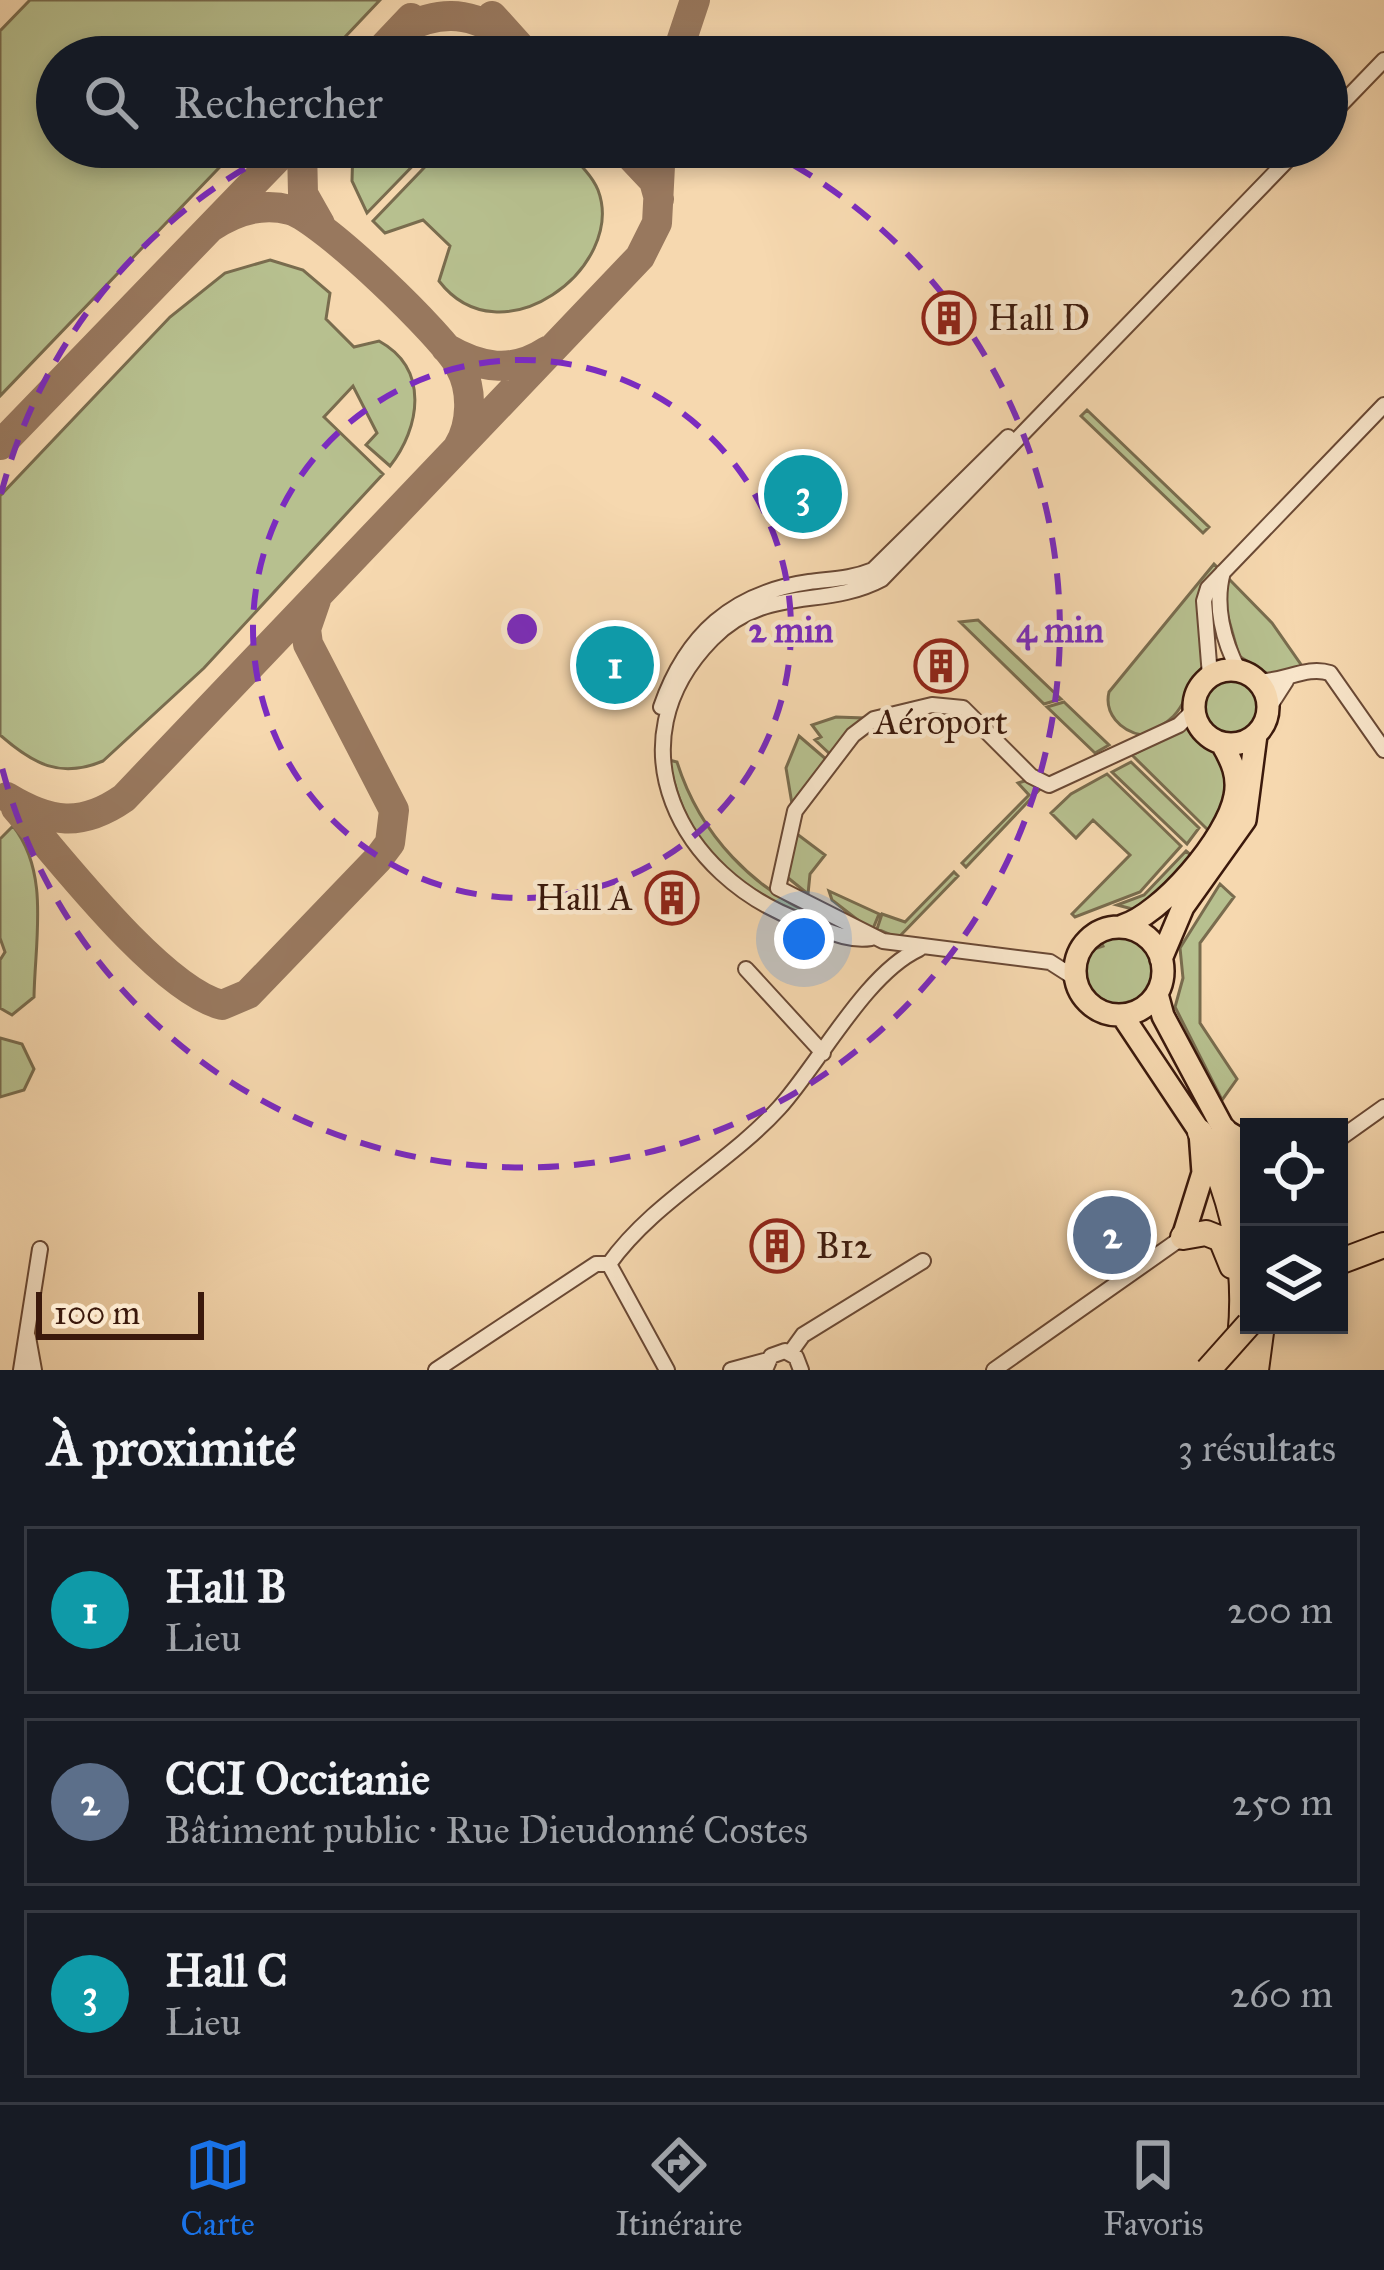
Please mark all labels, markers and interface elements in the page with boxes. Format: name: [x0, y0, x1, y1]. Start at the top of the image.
search box: [36, 36, 1348, 168]
icon: search: [78, 69, 144, 135]
text: Rechercher: [174, 75, 383, 130]
building icon: Hall D: [921, 290, 977, 346]
place label: Hall D: [988, 296, 1090, 340]
pin: 3: [764, 449, 842, 539]
centre of rings: [501, 608, 543, 650]
text: 2 min: [748, 608, 834, 652]
text: 4 min: [1016, 608, 1104, 652]
pin: 1: [576, 620, 654, 710]
building icon: Aéroport: [913, 638, 969, 694]
place label: Aéroport: [872, 700, 1008, 744]
building icon: Hall A: [644, 870, 700, 926]
place label: Hall A: [535, 876, 633, 920]
your location: [774, 909, 834, 969]
map controls: [1240, 1118, 1348, 1334]
button: locate: [1240, 1118, 1348, 1226]
pin: 2: [1073, 1190, 1151, 1280]
building icon: B12: [749, 1218, 805, 1274]
place label: B12: [816, 1224, 872, 1268]
button: layers: [1240, 1226, 1348, 1334]
scale bar: [36, 1286, 204, 1339]
text: 100 m: [54, 1293, 140, 1333]
text: À proximité: [48, 1417, 296, 1479]
text: 3 résultats: [1178, 1424, 1336, 1472]
text: Hall B: [165, 1559, 287, 1614]
text: 1: [82, 1586, 98, 1634]
text: 200 m: [1227, 1586, 1333, 1634]
text: Lieu: [165, 1614, 241, 1662]
text: CCI Occitanie: [165, 1751, 430, 1806]
text: 2: [80, 1778, 100, 1826]
text: 250 m: [1232, 1778, 1333, 1826]
text: Bâtiment public · Rue Dieudonné Costes: [165, 1806, 808, 1854]
text: Hall C: [165, 1943, 288, 1998]
text: 3: [82, 1970, 98, 2018]
text: 260 m: [1230, 1970, 1333, 2018]
text: Lieu: [165, 1998, 241, 2046]
tab: Carte: [180, 2132, 255, 2244]
tab: Itinéraire: [615, 2132, 743, 2244]
tab: Favoris: [1103, 2132, 1204, 2244]

